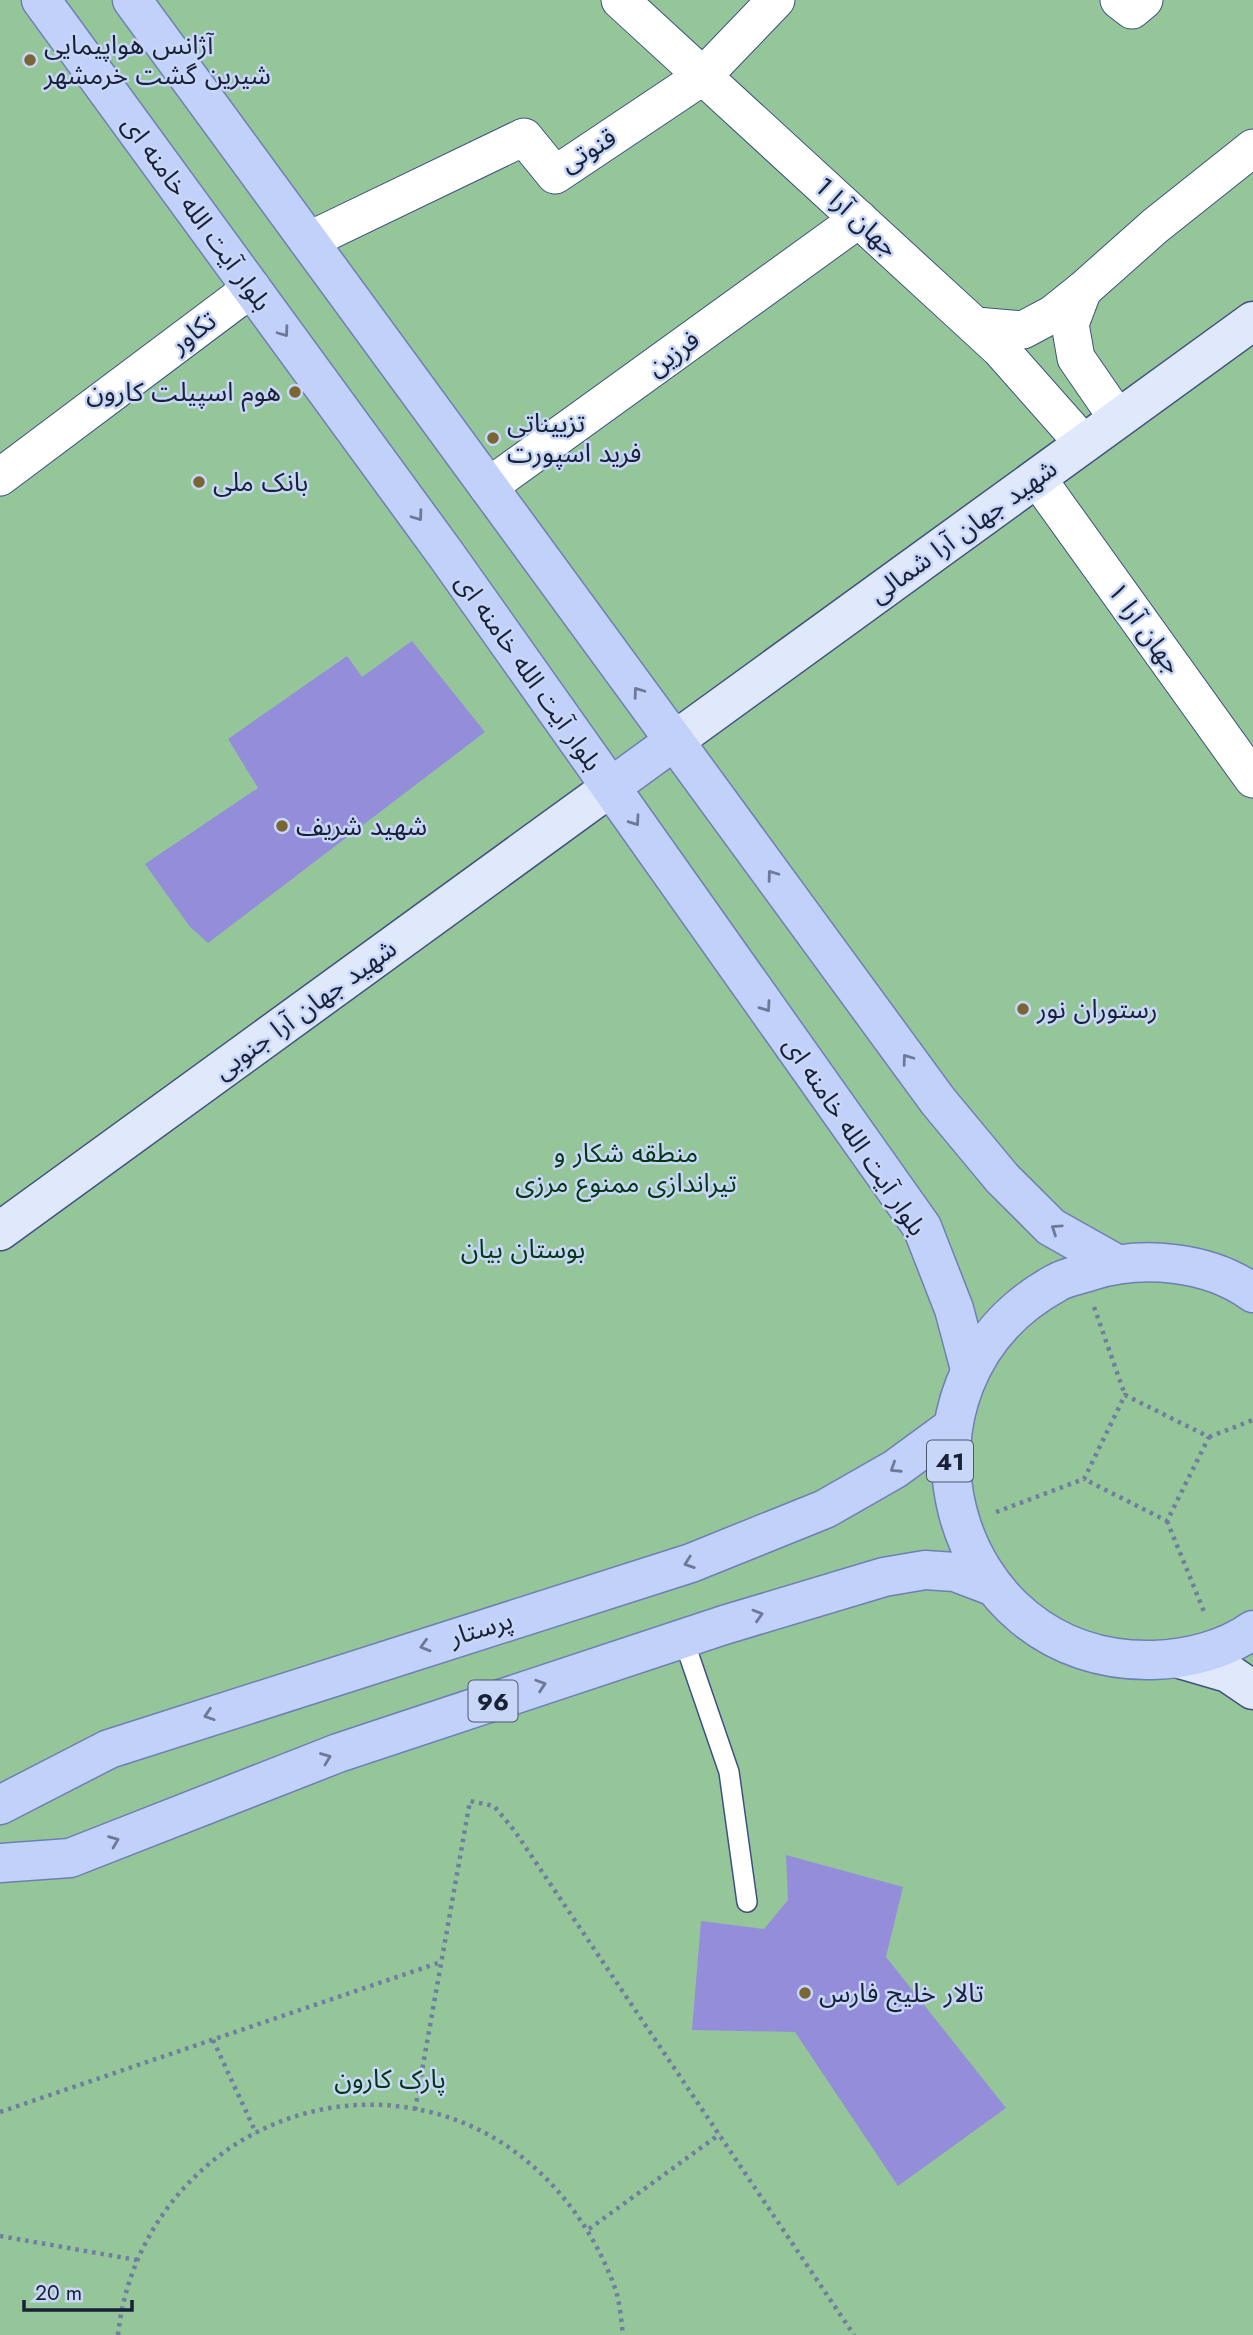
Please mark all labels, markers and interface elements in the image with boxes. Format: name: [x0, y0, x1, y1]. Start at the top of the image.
place label: آژانس هواپیمایی شیرین گشت خرمشهر: [43, 26, 271, 94]
marker: آژانس هواپیمایی شیرین گشت خرمشهر: [22, 52, 38, 68]
street label: بلوار آیت الله خامنه ای: [113, 107, 281, 319]
street label: قنوتی: [553, 118, 623, 182]
street label: جهان آرا 1: [807, 168, 907, 266]
street label: تکاور: [161, 302, 224, 363]
street label: فرزین: [639, 321, 707, 385]
one-way arrow: [276, 324, 288, 337]
place label: هوم اسپیلت کارون: [86, 373, 281, 412]
marker: هوم اسپیلت کارون: [287, 384, 303, 400]
place label: تزییناتی فرید اسپورت: [507, 404, 641, 472]
marker: تزییناتی فرید اسپورت: [485, 430, 501, 446]
street label: شهید جهان آرا شمالی: [861, 450, 1065, 612]
place label: بانک ملی: [213, 463, 308, 501]
marker: بانک ملی: [191, 474, 207, 490]
one-way arrow: [410, 508, 422, 521]
street label: بلوار آیت الله خامنه ای: [446, 565, 612, 779]
street label: جهان آرا ۱: [1099, 574, 1191, 682]
one-way arrow: [633, 687, 646, 700]
place label: شهید شریف: [296, 807, 427, 845]
one-way arrow: [627, 813, 639, 826]
marker: شهید شریف: [274, 818, 290, 834]
one-way arrow: [768, 870, 780, 883]
street label: شهید جهان آرا جنوبی: [206, 930, 404, 1088]
place label: رستوران نور: [1036, 990, 1158, 1028]
one-way arrow: [758, 999, 770, 1012]
marker: رستوران نور: [1015, 1001, 1031, 1017]
street label: بلوار آیت الله خامنه ای: [774, 1028, 936, 1244]
one-way arrow: [903, 1054, 915, 1067]
park label: منطقه شکار و تیراندازی ممنوع مرزی: [515, 1134, 737, 1202]
one-way arrow: [1051, 1225, 1064, 1237]
park label: بوستان بیان: [461, 1230, 585, 1268]
road number: 41: [927, 1441, 973, 1482]
one-way arrow: [890, 1460, 903, 1472]
one-way arrow: [683, 1555, 696, 1569]
street label: پرستار: [444, 1600, 517, 1656]
one-way arrow: [751, 1608, 763, 1623]
one-way arrow: [420, 1638, 432, 1652]
one-way arrow: [535, 1679, 547, 1693]
road number: 96: [468, 1680, 518, 1722]
one-way arrow: [203, 1707, 215, 1722]
one-way arrow: [319, 1752, 331, 1766]
one-way arrow: [107, 1835, 119, 1849]
place label: تالار خلیج فارس: [819, 1974, 984, 2013]
marker: تالار خلیج فارس: [797, 1985, 813, 2001]
park label: پارک کارون: [334, 2060, 446, 2098]
scale bar: [24, 2268, 133, 2312]
text: 20 m: [35, 2278, 82, 2308]

